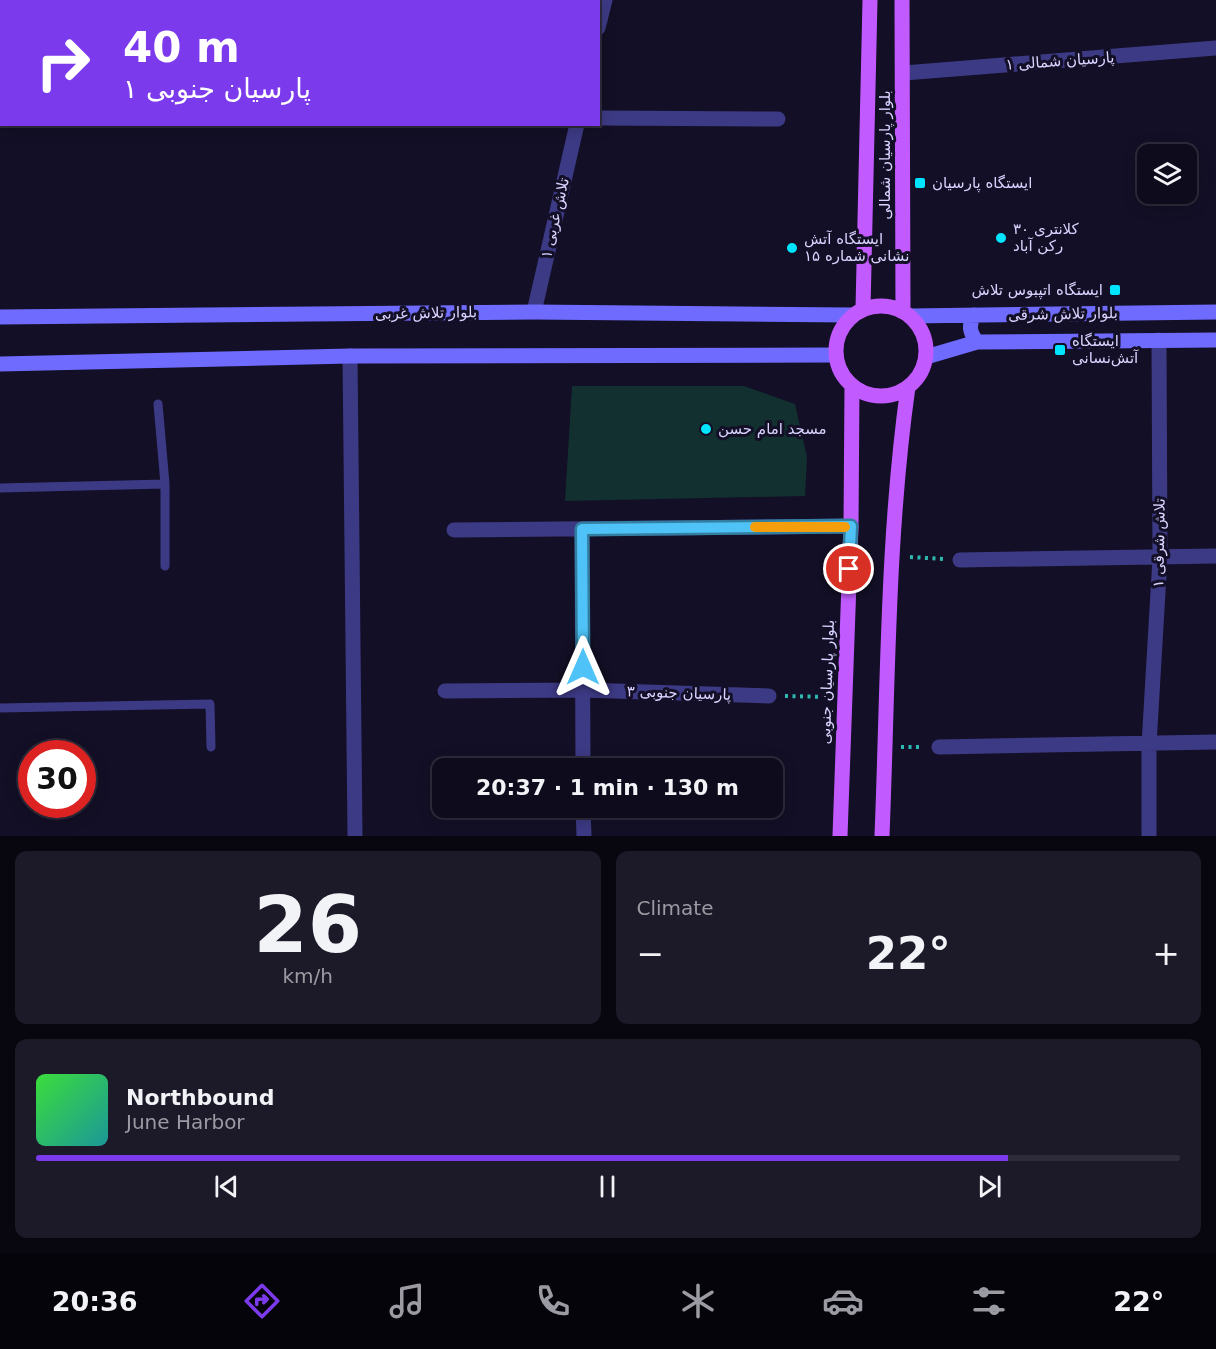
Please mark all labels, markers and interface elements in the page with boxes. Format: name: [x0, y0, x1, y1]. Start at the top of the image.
text: 40 m: [123, 23, 240, 72]
icon: right: [24, 24, 102, 102]
street label: ۱ پارسیان شمالی: [1005, 48, 1115, 75]
text: ۱ پارسیان جنوبی: [123, 73, 311, 104]
street label: بلوار پارسیان شمالی: [876, 90, 895, 220]
map controls: [1137, 144, 1197, 204]
button: layers: [1137, 144, 1197, 204]
place label: ایستگاه پارسیان: [932, 174, 1032, 193]
street label: ۱ تلاش غربی: [537, 176, 573, 260]
marker: ایستگاه پارسیان: [913, 176, 927, 190]
place label: کلانتری ۳۰ رکن آباد: [1013, 220, 1080, 255]
place label: ایستگاه آتش نشانی شماره ۱۵: [804, 230, 909, 265]
marker: کلانتری ۳۰ رکن آباد: [994, 231, 1008, 245]
marker: ایستگاه آتش نشانی شماره ۱۵: [785, 241, 799, 255]
place label: ایستگاه اتپبوس تلاش: [972, 281, 1103, 300]
marker: ایستگاه اتپبوس تلاش: [1108, 283, 1122, 297]
street label: بلوار تلاش غربی: [375, 303, 477, 323]
street label: بلوار تلاش شرقی: [1008, 304, 1118, 324]
place label: ایستگاه آتش‌نسانی: [1072, 332, 1139, 367]
marker: ایستگاه آتش‌نسانی: [1053, 343, 1067, 357]
place label: مسجد امام حسن: [718, 420, 827, 438]
marker: مسجد امام حسن: [699, 422, 713, 436]
street label: ۱ تلاش شرقی: [1149, 498, 1169, 588]
pin: [823, 543, 874, 594]
icon: arrive: [832, 552, 865, 585]
street label: بلوار پارسیان جنوبی: [816, 619, 839, 745]
position arrow: [551, 635, 615, 699]
street label: ۳ پارسیان جنوبی: [626, 682, 732, 705]
speed limit sign: 30: [18, 740, 96, 818]
text: 20:37 · 1 min · 130 m: [476, 775, 739, 800]
text: 26: [253, 880, 362, 970]
text: Climate: [637, 896, 713, 920]
text: 22°: [866, 927, 951, 980]
text: −: [637, 934, 664, 973]
text: +: [1152, 934, 1180, 973]
text: km/h: [283, 964, 333, 988]
text: Northbound: [126, 1085, 275, 1110]
text: June Harbor: [126, 1110, 245, 1134]
icon: previous: [210, 1170, 243, 1203]
icon: pause: [591, 1170, 624, 1203]
icon: next: [973, 1170, 1006, 1203]
icon: directions: [241, 1280, 283, 1322]
icon: music: [386, 1280, 428, 1322]
icon: phone: [532, 1280, 574, 1322]
icon: climate: [677, 1280, 719, 1322]
icon: car: [822, 1280, 864, 1322]
icon: filters: [968, 1280, 1010, 1322]
text: 20:36: [52, 1286, 138, 1317]
text: 22°: [1113, 1286, 1164, 1317]

